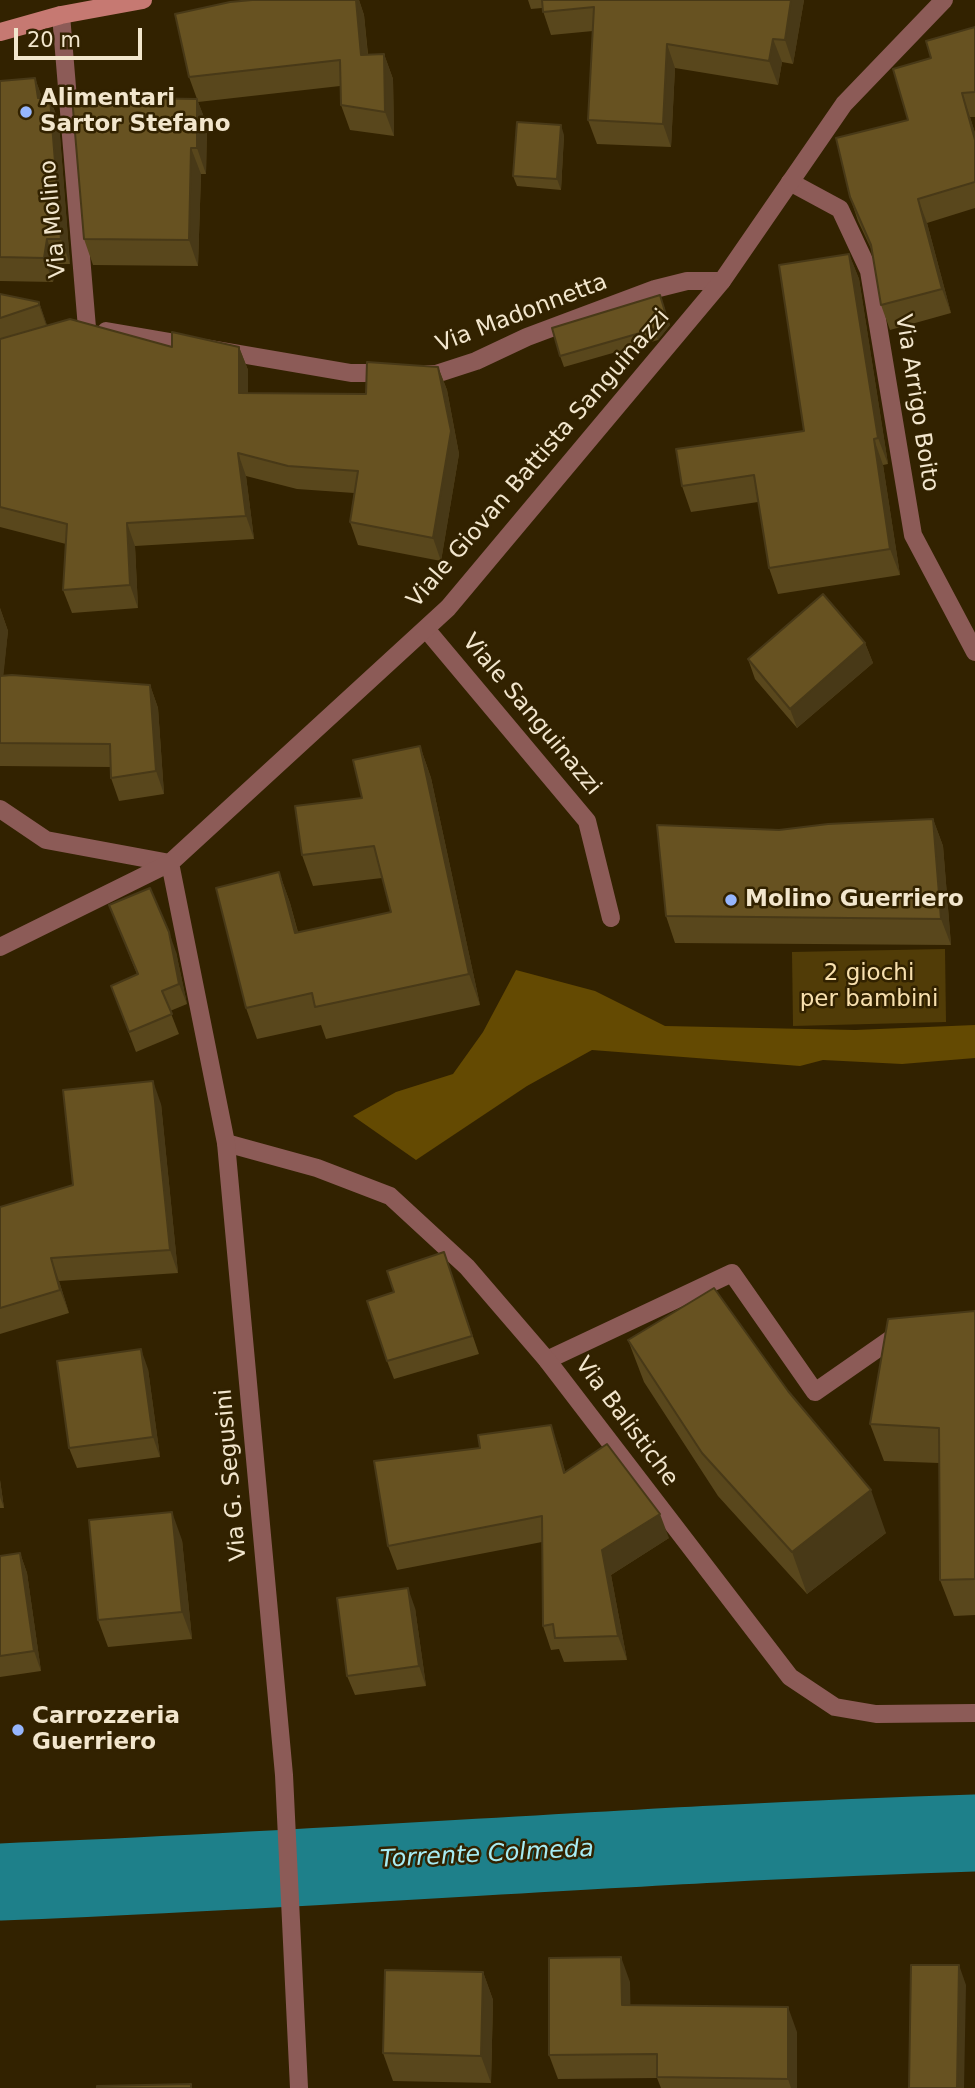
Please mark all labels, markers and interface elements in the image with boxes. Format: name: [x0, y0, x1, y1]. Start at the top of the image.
scale bar: [18, 14, 145, 58]
text: 20 m: [27, 28, 81, 52]
place label: Alimentari Sartor Stefano: [40, 85, 230, 139]
marker: Alimentari Sartor Stefano: [18, 104, 34, 120]
street label: Via Molino: [35, 159, 73, 279]
street label: Via Madonnetta: [433, 269, 611, 359]
street label: Viale Giovan Battista Sanguinazzi: [402, 304, 676, 614]
street label: Via Arrigo Boito: [888, 312, 944, 494]
street label: Viale Sanguinazzi: [456, 629, 606, 801]
place label: Molino Guerriero: [745, 886, 964, 914]
marker: Molino Guerriero: [723, 892, 739, 908]
park label: 2 giochi per bambini: [800, 960, 938, 1014]
street label: Via Balistiche: [569, 1352, 683, 1492]
street label: Via G. Segusini: [211, 1388, 253, 1562]
place label: Carrozzeria Guerriero: [32, 1703, 180, 1757]
marker: Carrozzeria Guerriero: [10, 1722, 26, 1738]
water label: Torrente Colmeda: [379, 1835, 595, 1875]

